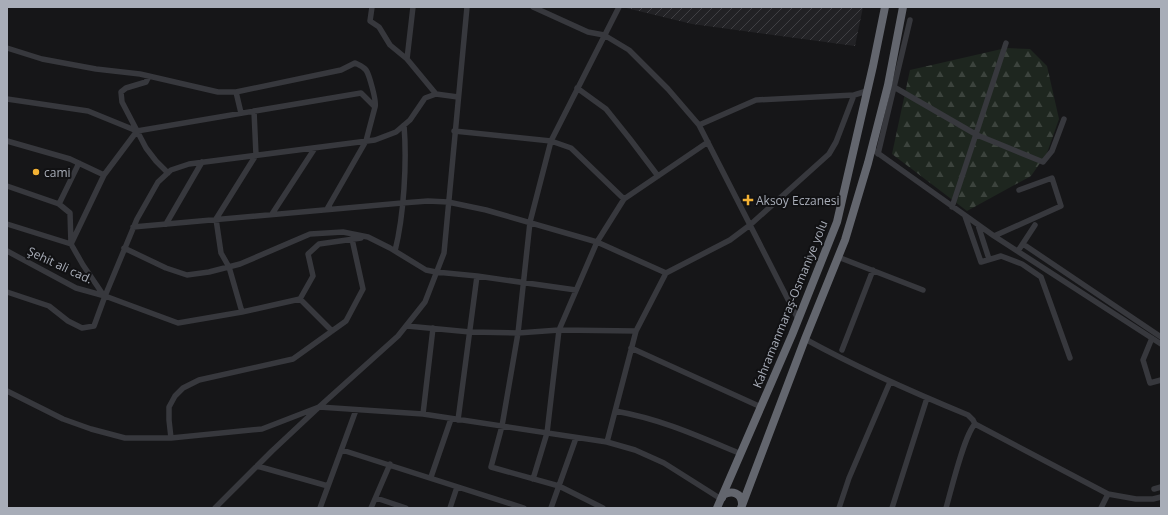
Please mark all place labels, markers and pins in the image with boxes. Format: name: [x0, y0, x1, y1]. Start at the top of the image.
place label: cami: [44, 164, 71, 181]
marker: cami: [31, 167, 41, 177]
place label: Aksoy Eczanesi: [756, 192, 840, 209]
marker: Aksoy Eczanesi: [743, 195, 753, 205]

